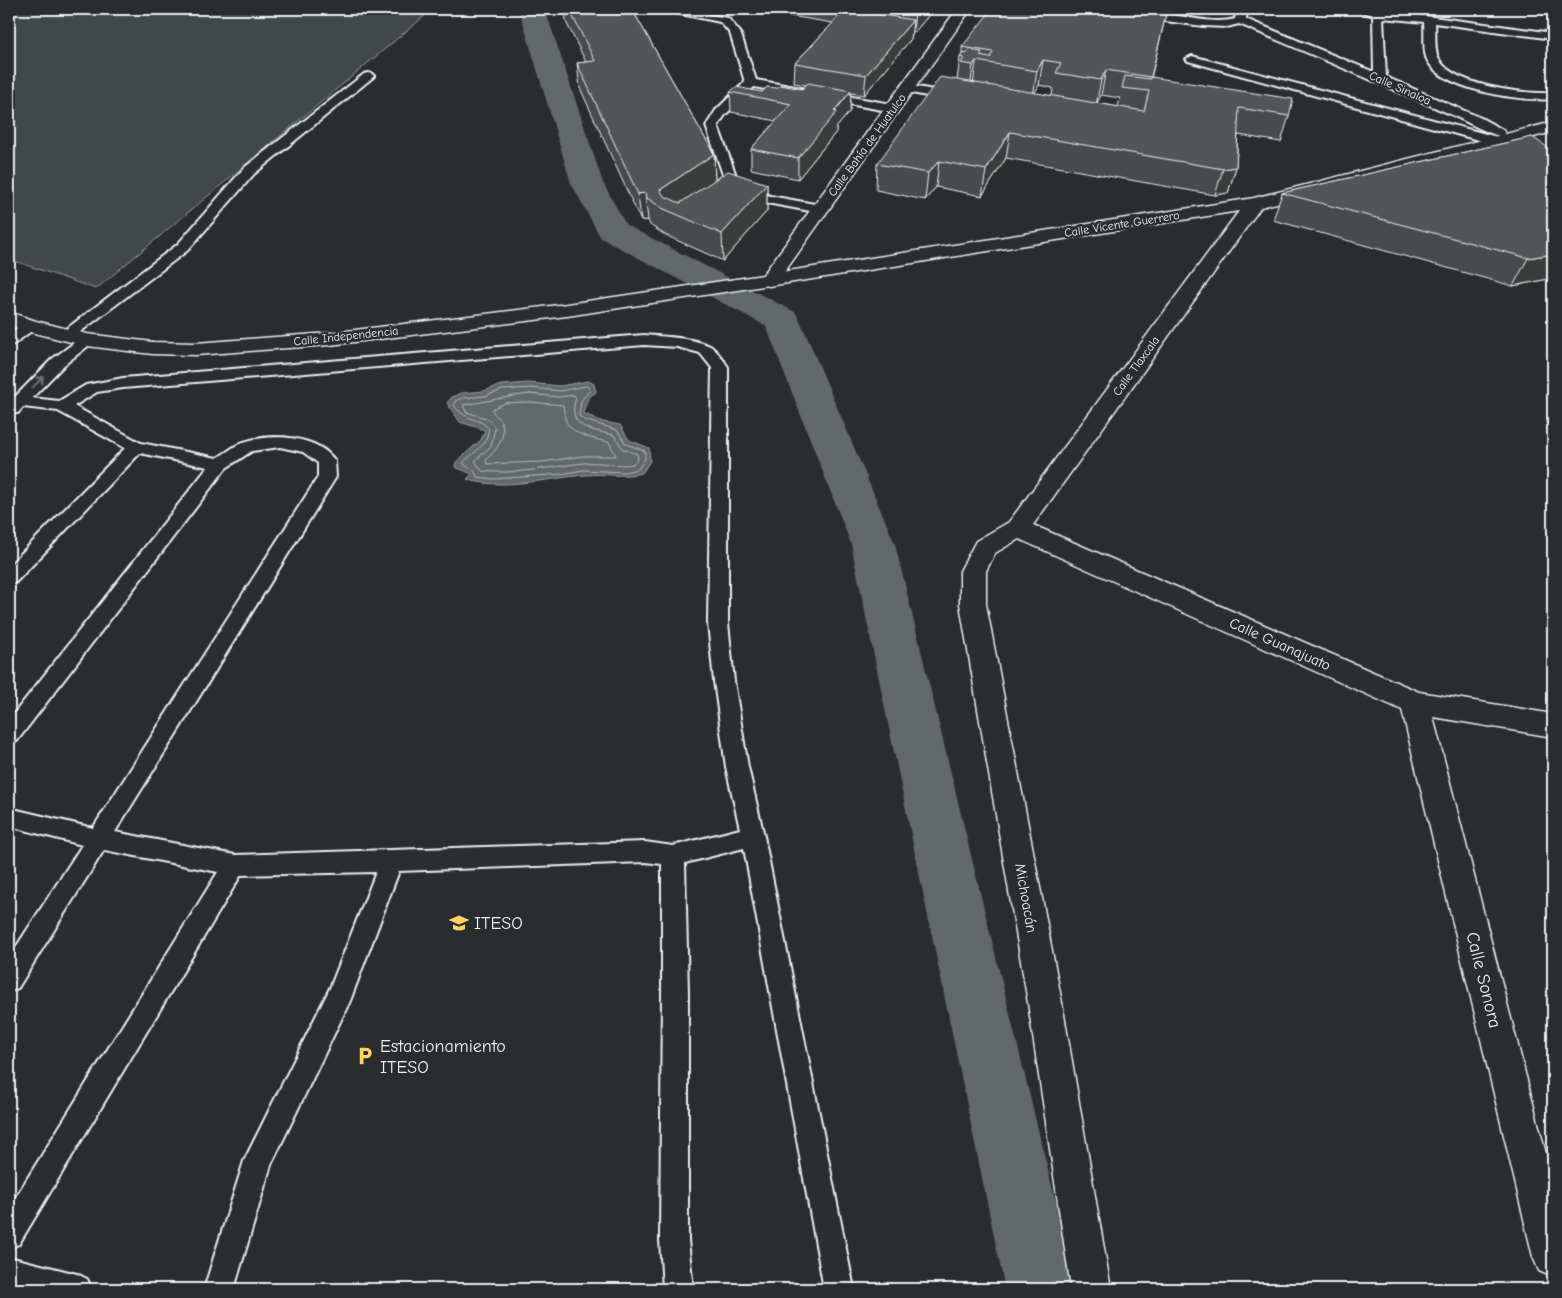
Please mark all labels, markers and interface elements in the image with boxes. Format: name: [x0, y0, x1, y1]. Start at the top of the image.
street label: Calle Sinaloa: [1367, 68, 1433, 108]
street label: Calle Bahía de Huatulco: [825, 91, 909, 199]
street label: Calle Vicente Guerrero: [1063, 208, 1181, 240]
street label: Calle Independencia: [293, 324, 399, 348]
street label: Calle Tlaxcala: [1110, 334, 1162, 398]
one-way arrow: [32, 376, 44, 388]
street label: Calle Guanajuato: [1227, 614, 1333, 674]
street label: Michoacán: [1011, 862, 1041, 934]
school or university icon: ITESO: [448, 912, 470, 934]
place label: ITESO: [474, 913, 523, 934]
street label: Calle Sonora: [1461, 930, 1506, 1030]
place label: Estacionamiento ITESO: [380, 1036, 506, 1078]
parking icon: Estacionamiento ITESO: [354, 1045, 376, 1067]

